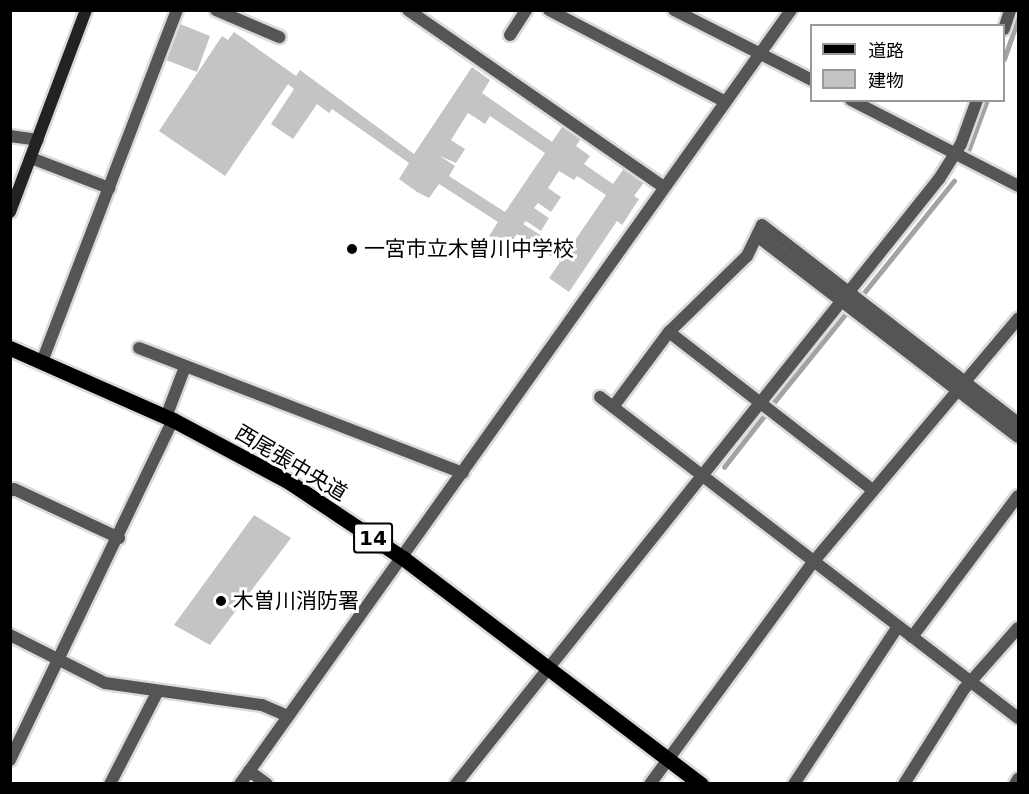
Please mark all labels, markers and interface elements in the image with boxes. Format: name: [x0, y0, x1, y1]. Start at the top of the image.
legend: [810, 24, 1005, 102]
text: 道路: [868, 40, 904, 61]
text: 建物: [868, 70, 904, 91]
place label: 一宮市立木曽川中学校: [364, 236, 574, 262]
marker: 一宮市立木曽川中学校: [345, 242, 359, 256]
street label: 西尾張中央道: [231, 420, 351, 506]
road number: 14: [352, 521, 394, 555]
place label: 木曽川消防署: [233, 588, 359, 614]
marker: 木曽川消防署: [214, 594, 228, 608]

